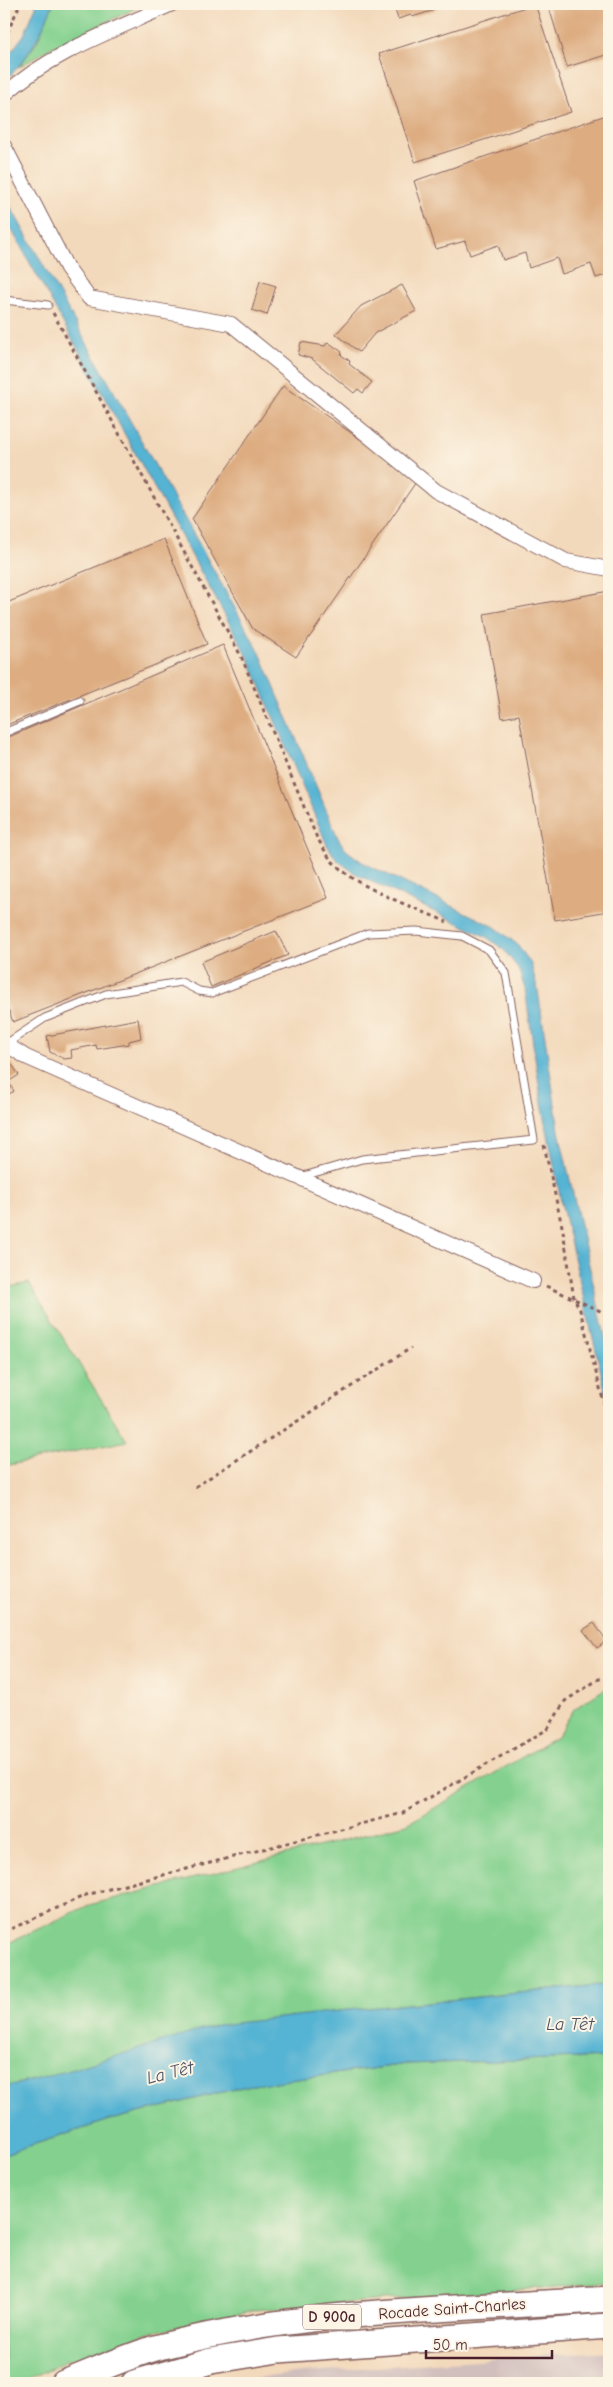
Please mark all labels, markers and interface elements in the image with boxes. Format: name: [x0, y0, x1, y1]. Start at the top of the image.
water label: La Têt: [546, 2014, 595, 2035]
water label: La Têt: [144, 2057, 197, 2089]
street label: Rocade Saint-Charles: [378, 2295, 526, 2323]
road number: D 900a: [303, 2304, 361, 2330]
scale bar: [426, 2327, 552, 2359]
text: 50 m: [433, 2336, 468, 2354]

